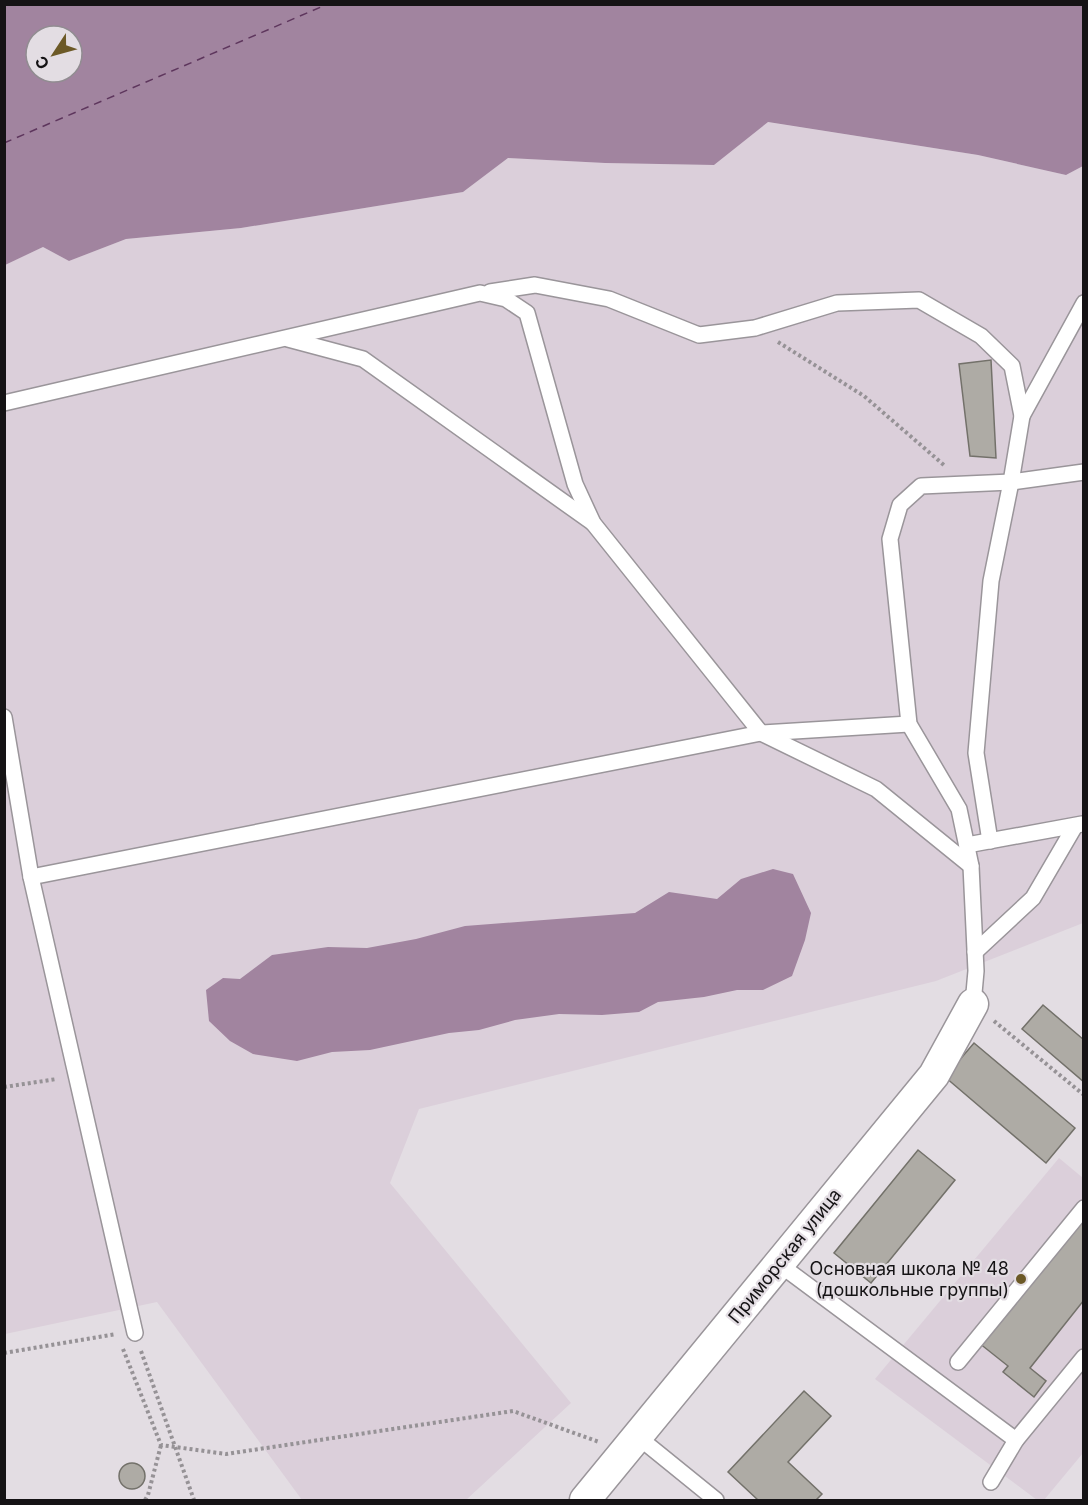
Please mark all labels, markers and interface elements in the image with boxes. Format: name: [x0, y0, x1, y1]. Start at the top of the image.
north arrow: [24, 24, 84, 84]
text: С: [30, 52, 53, 73]
street label: Приморская улица: [724, 1184, 845, 1327]
place label: Основная школа № 48 (дошкольные группы): [810, 1258, 1009, 1300]
marker: Основная школа № 48 (дошкольные группы): [1014, 1272, 1028, 1286]

